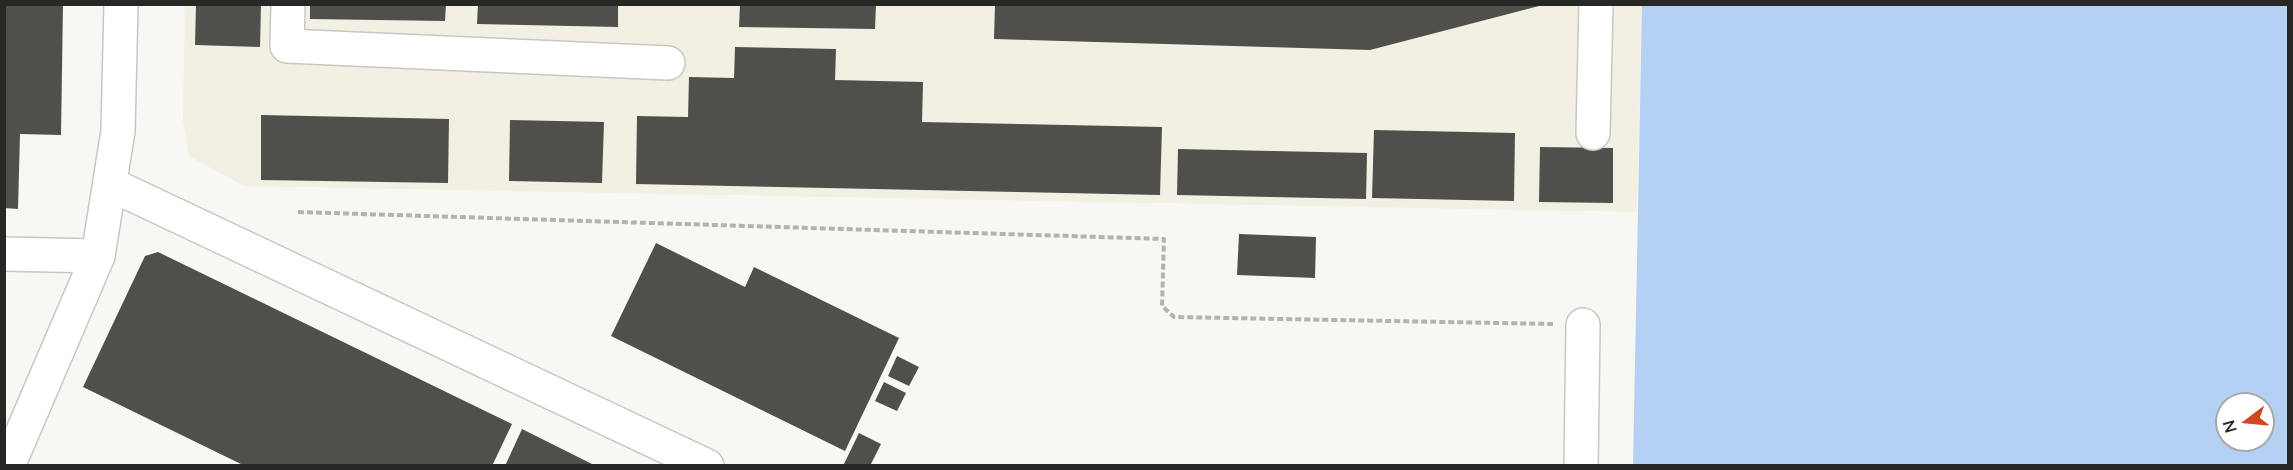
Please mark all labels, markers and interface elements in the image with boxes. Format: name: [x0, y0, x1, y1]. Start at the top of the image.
north arrow: [2215, 392, 2275, 452]
text: N: [2218, 418, 2240, 435]

